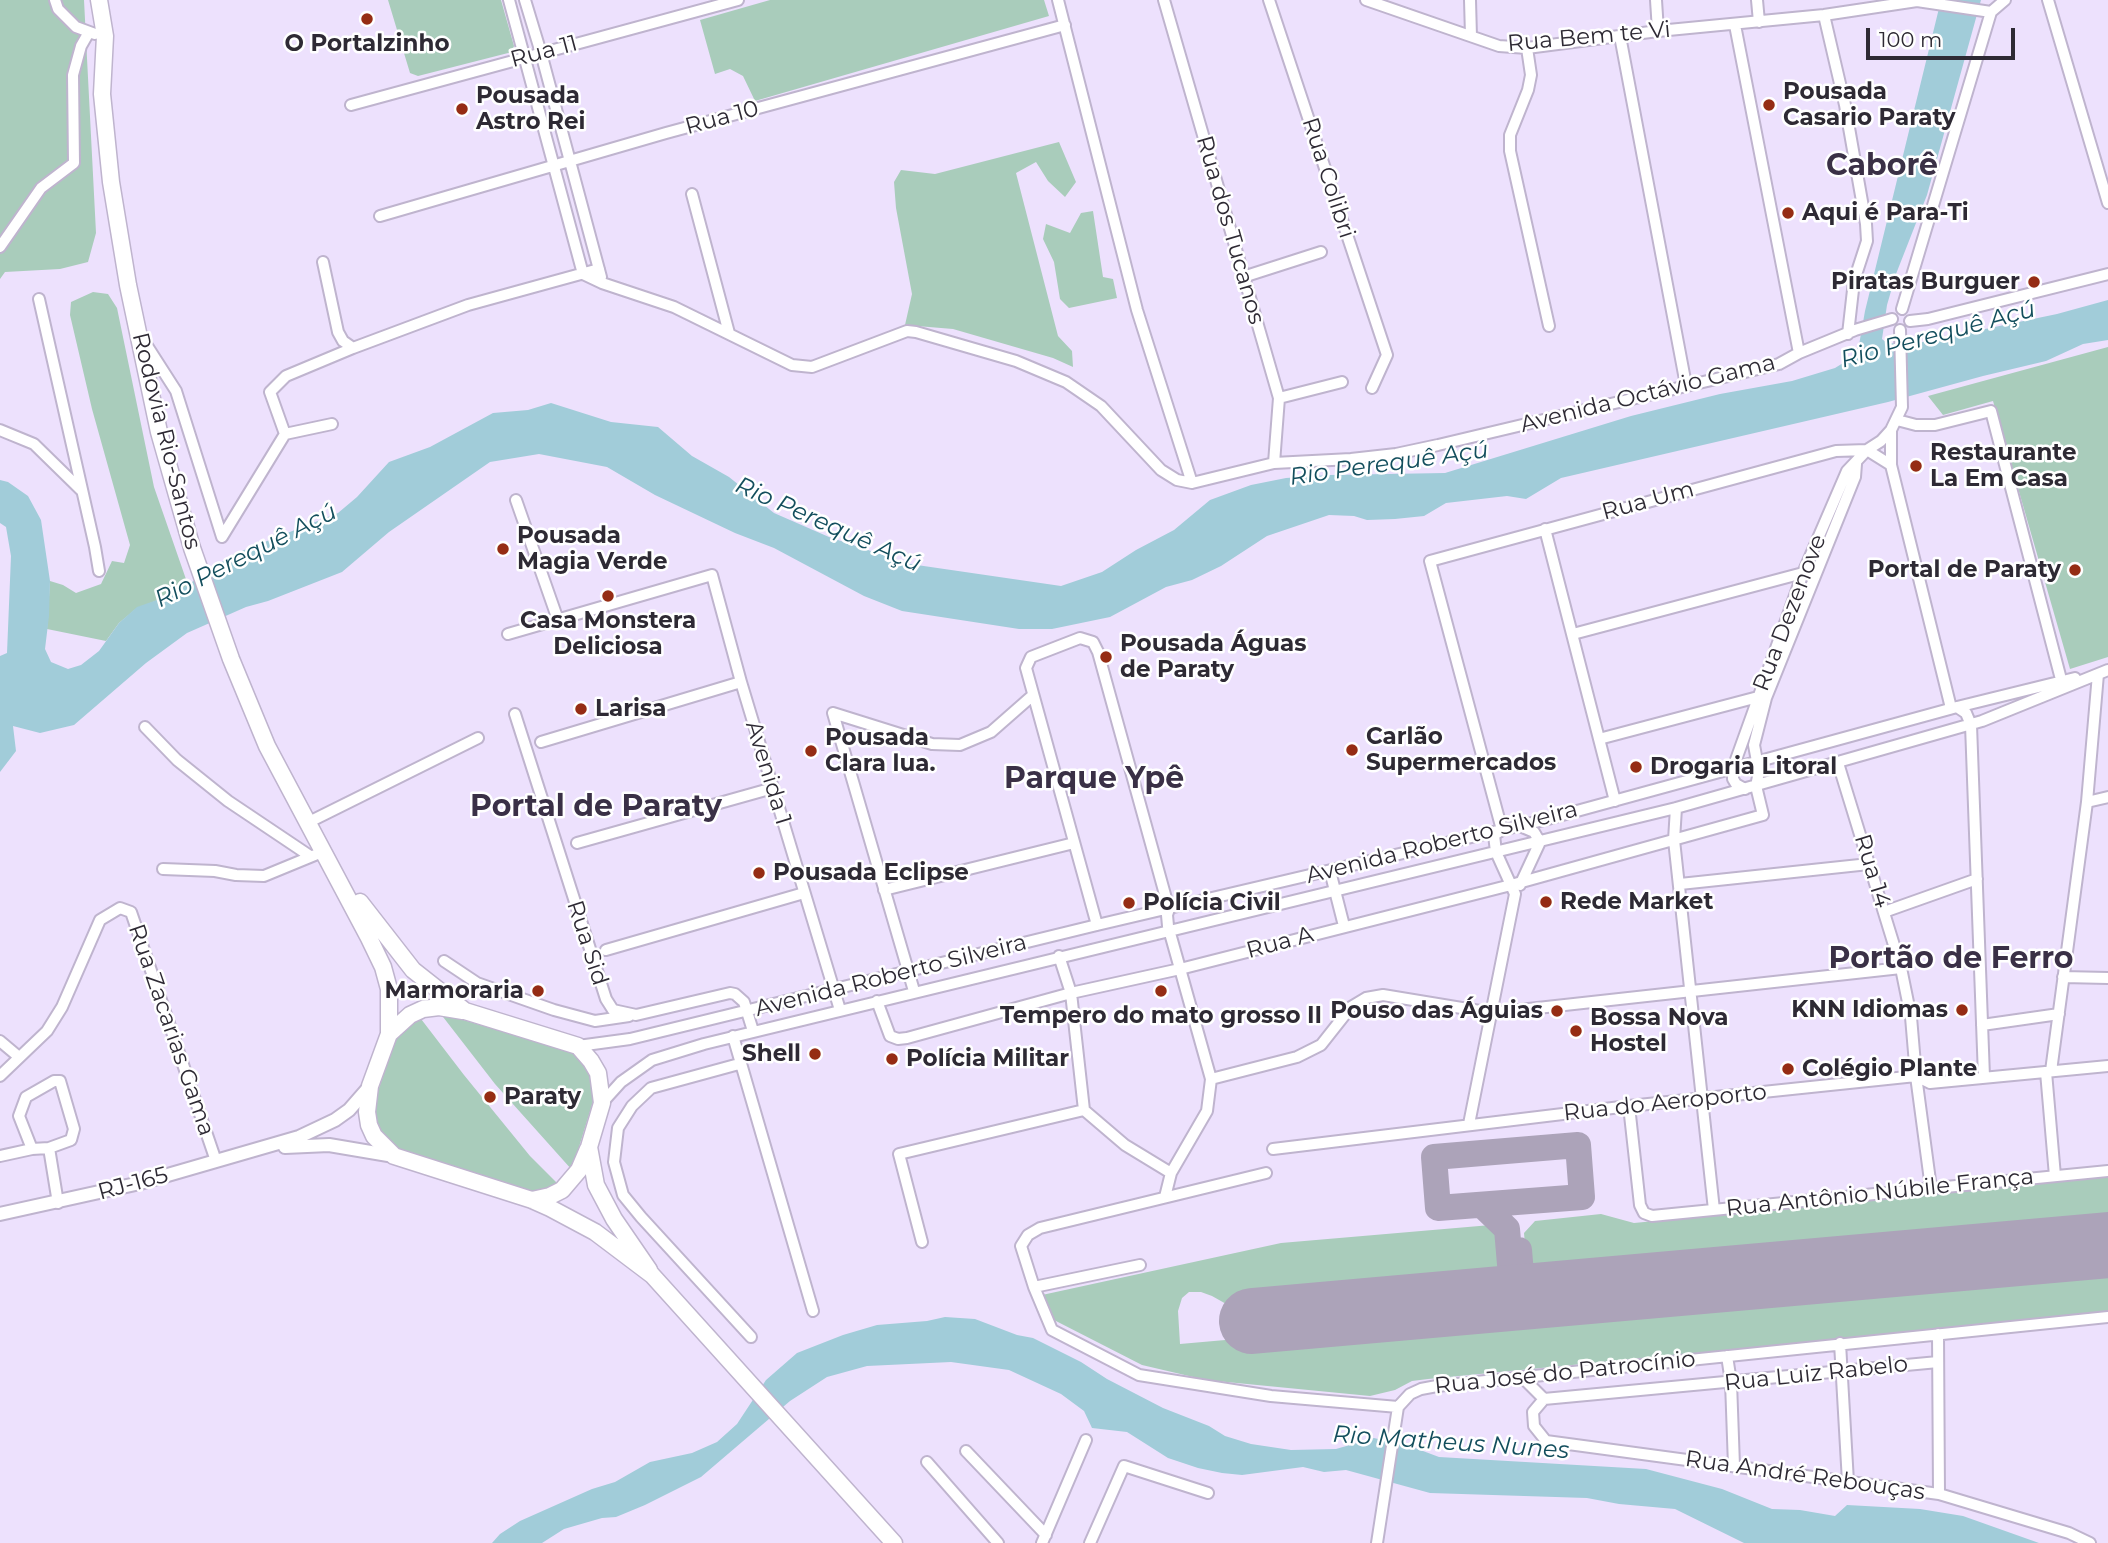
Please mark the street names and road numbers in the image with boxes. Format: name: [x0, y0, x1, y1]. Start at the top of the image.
street label: Rua Bem te Vi: [1506, 16, 1672, 58]
street label: Rua 11: [507, 30, 581, 74]
street label: Rua 10: [682, 95, 762, 141]
street label: Rua Colibri: [1296, 114, 1360, 242]
street label: Rua dos Tucanos: [1190, 132, 1270, 328]
street label: Rodovia Rio-Santos: [126, 330, 206, 552]
street label: Avenida Octávio Gama: [1518, 349, 1778, 439]
street label: Rua Um: [1599, 475, 1697, 527]
street label: Rua Dezenove: [1747, 531, 1833, 695]
street label: Avenida 1: [739, 718, 797, 828]
street label: Avenida Roberto Silveira: [1303, 796, 1581, 890]
street label: Rua 14: [1848, 831, 1896, 911]
street label: Rua Sid: [560, 897, 614, 989]
street label: Rua Zacarias Gama: [122, 920, 220, 1140]
street label: Rua A: [1244, 921, 1316, 965]
street label: Avenida Roberto Silveira: [752, 929, 1030, 1023]
street label: Rua do Aeroporto: [1562, 1079, 1768, 1127]
street label: RJ-165: [95, 1161, 171, 1207]
street label: Rua Antônio Núbile França: [1725, 1163, 2035, 1223]
street label: Rua José do Patrocínio: [1433, 1346, 1697, 1400]
street label: Rua Luiz Rabelo: [1723, 1351, 1909, 1397]
street label: Rua André Rebouças: [1683, 1446, 1927, 1506]

